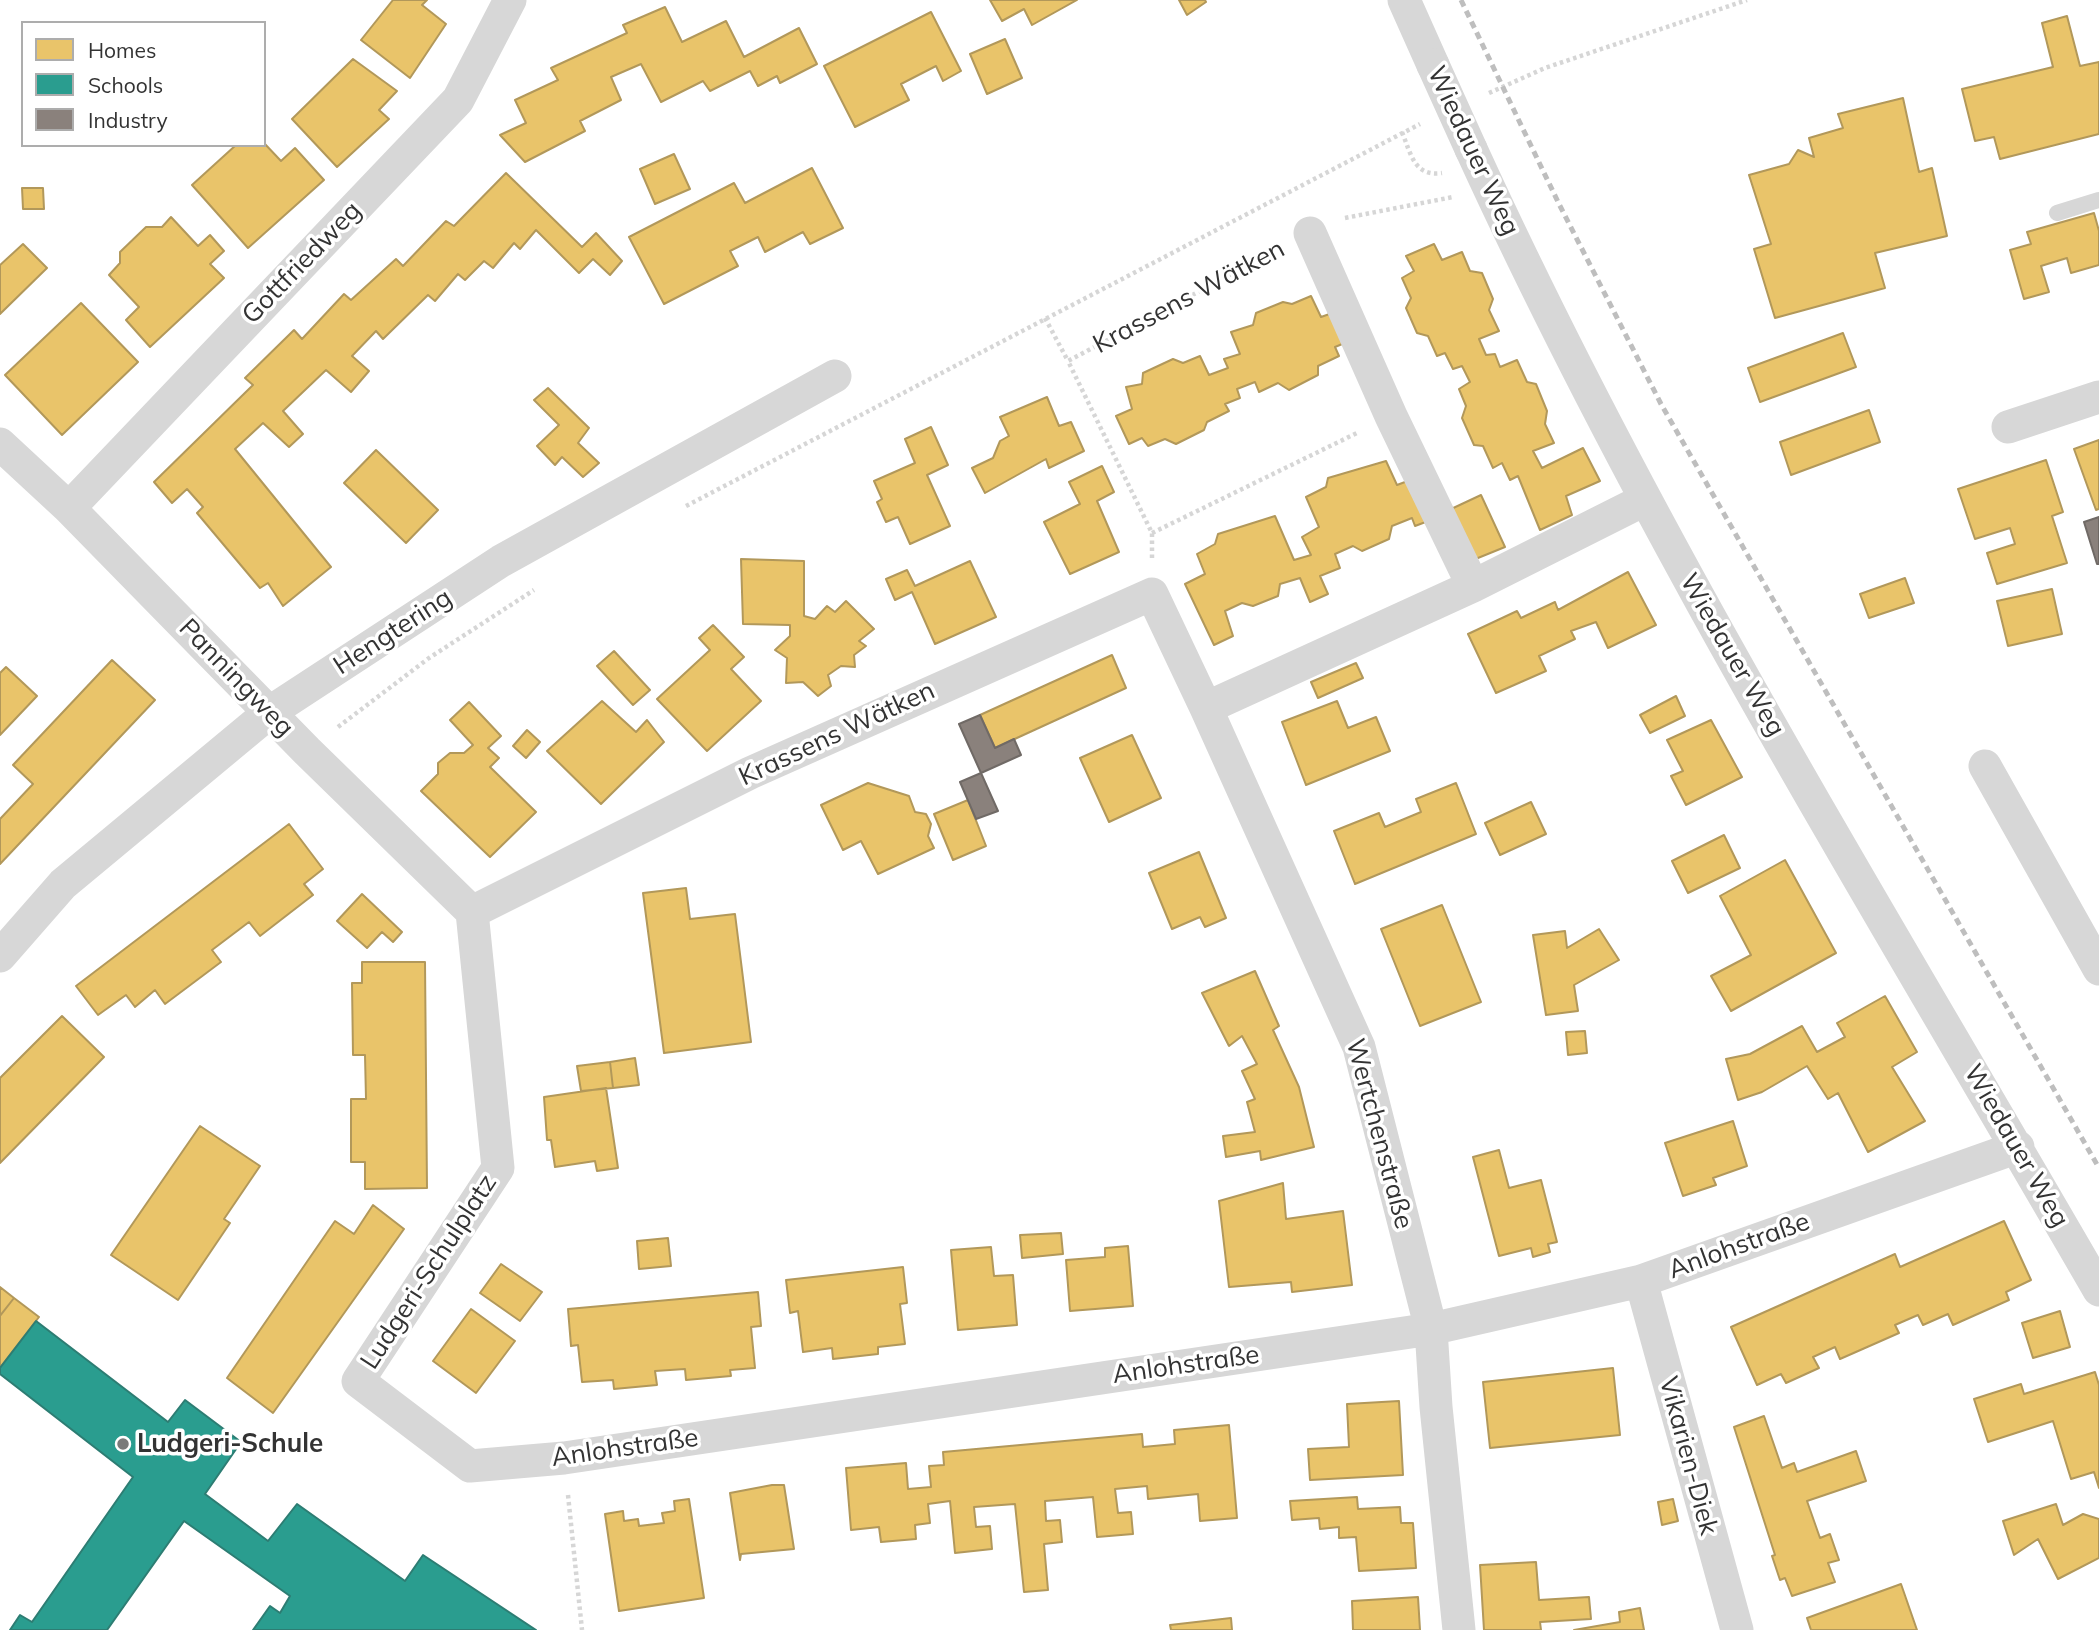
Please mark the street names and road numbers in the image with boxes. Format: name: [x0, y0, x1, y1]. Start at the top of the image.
street label: Wiedauer Weg: [1420, 61, 1526, 241]
street label: Gottfriedweg: [236, 195, 368, 331]
street label: Krassens Wätken: [1088, 233, 1290, 361]
street label: Wiedauer Weg: [1673, 568, 1791, 742]
street label: Hengtering: [328, 582, 458, 682]
street label: Panningweg: [172, 613, 300, 743]
street label: Krassens Wätken: [734, 675, 940, 793]
street label: Wertchenstraße: [1339, 1036, 1419, 1232]
street label: Wiedauer Weg: [1957, 1059, 2075, 1233]
street label: Ludgeri-Schulplatz: [354, 1169, 504, 1375]
street label: Anlohstraße: [1664, 1206, 1814, 1286]
street label: Anlohstraße: [1111, 1339, 1261, 1391]
street label: Vikarien-Diek: [1652, 1373, 1724, 1539]
street label: Anlohstraße: [550, 1422, 700, 1474]

